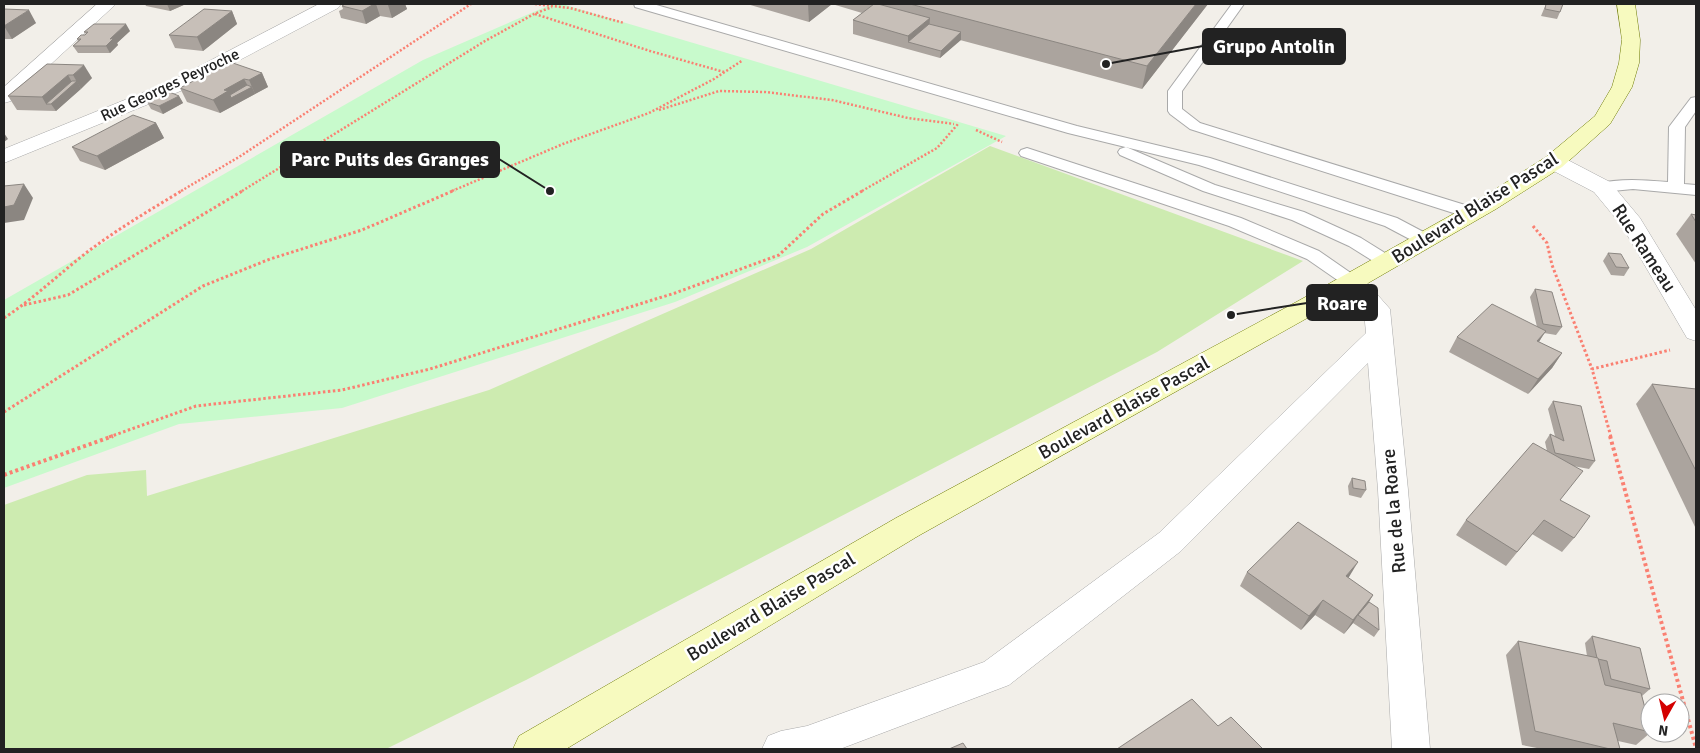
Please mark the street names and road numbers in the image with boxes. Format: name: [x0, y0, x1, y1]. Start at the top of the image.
street label: Rue Georges Peyroche: [97, 44, 243, 126]
street label: Boulevard Blaise Pascal: [1387, 147, 1563, 269]
street label: Rue Rameau: [1607, 199, 1681, 297]
street label: Boulevard Blaise Pascal: [1034, 351, 1214, 465]
street label: Rue de la Roare: [1377, 448, 1411, 574]
street label: Boulevard Blaise Pascal: [682, 547, 860, 667]

